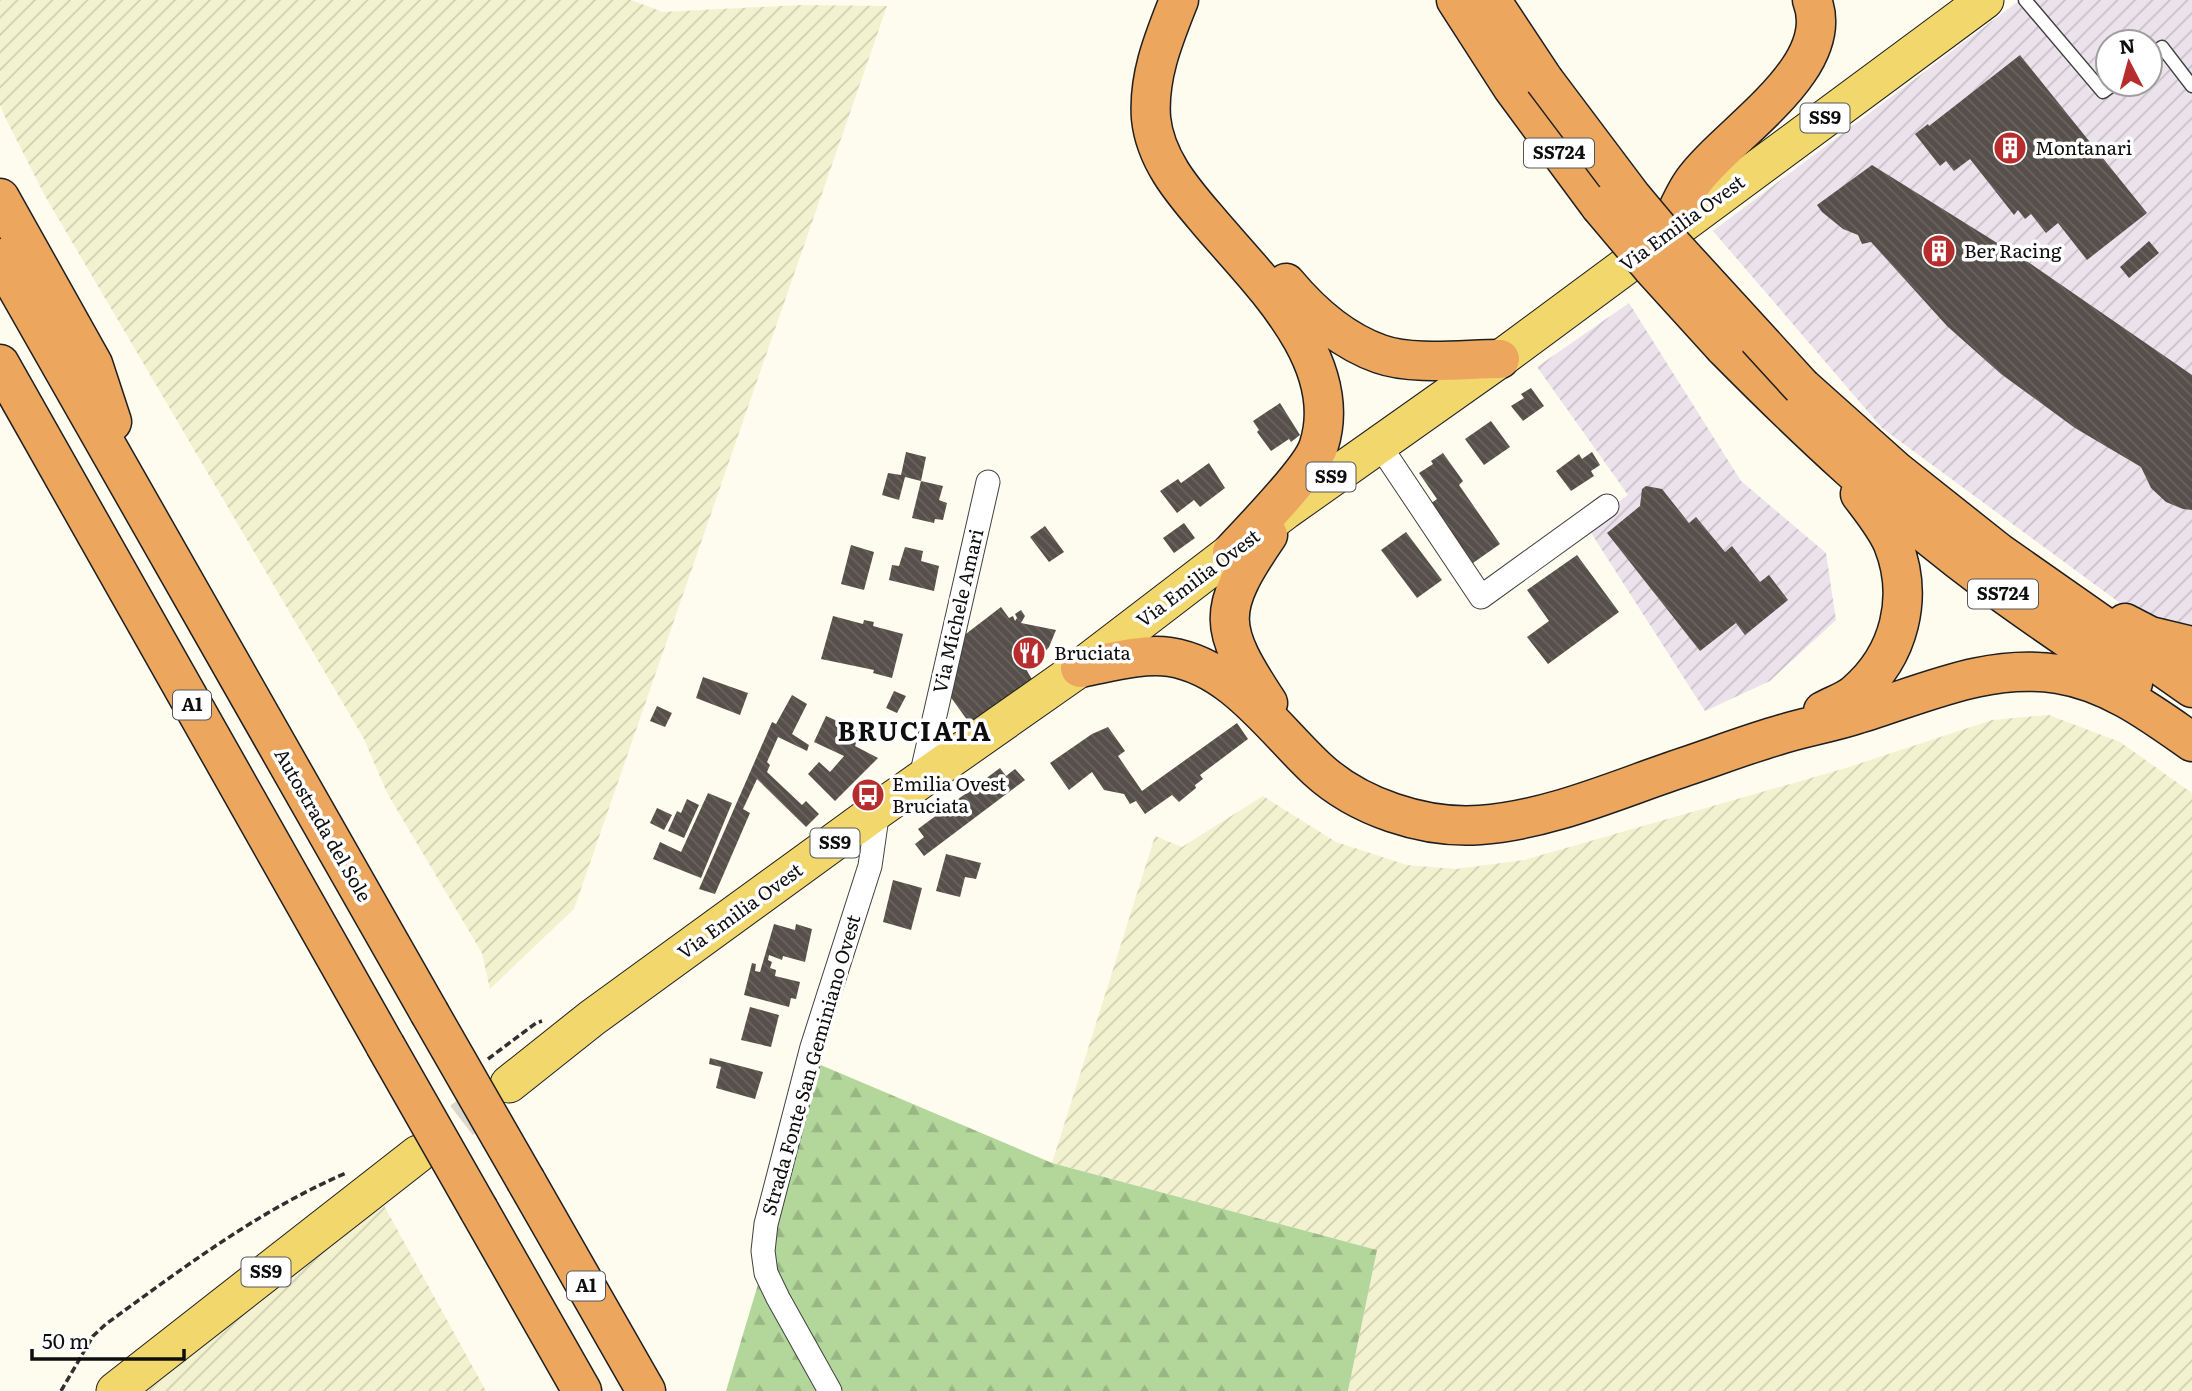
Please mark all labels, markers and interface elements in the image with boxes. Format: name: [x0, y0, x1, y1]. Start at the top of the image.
north arrow: [2094, 28, 2164, 98]
text: N: [2118, 30, 2137, 60]
road number: SS9: [1800, 104, 1850, 132]
building icon: Montanari: [1991, 129, 2029, 167]
place label: Montanari: [2035, 133, 2132, 161]
road number: SS724: [1524, 138, 1594, 168]
street label: Via Emilia Ovest: [1613, 167, 1750, 277]
building icon: Ber Racing: [1920, 232, 1958, 270]
place label: Ber Racing: [1964, 236, 2062, 264]
road number: SS9: [1306, 462, 1356, 491]
street label: Via Emilia Ovest: [1130, 521, 1265, 633]
street label: Via Michele Amari: [924, 526, 990, 696]
road number: SS724: [1968, 580, 2038, 608]
restaurant icon: Bruciata: [1010, 634, 1048, 672]
place label: Bruciata: [1054, 638, 1132, 666]
road number: A1: [173, 690, 211, 720]
district label: BRUCIATA: [837, 710, 993, 749]
street label: Autostrada del Sole: [268, 743, 379, 907]
place label: Emilia Ovest Bruciata: [892, 769, 1007, 819]
bus stop icon: Emilia Ovest Bruciata: [849, 776, 887, 814]
road number: SS9: [810, 828, 860, 858]
street label: Via Emilia Ovest: [671, 855, 808, 965]
street label: Strada Fonte San Geminiano Ovest: [754, 911, 867, 1218]
road number: SS9: [242, 1258, 290, 1287]
road number: A1: [567, 1272, 605, 1301]
scale bar: [32, 1318, 184, 1362]
text: 50 m: [42, 1324, 89, 1355]

